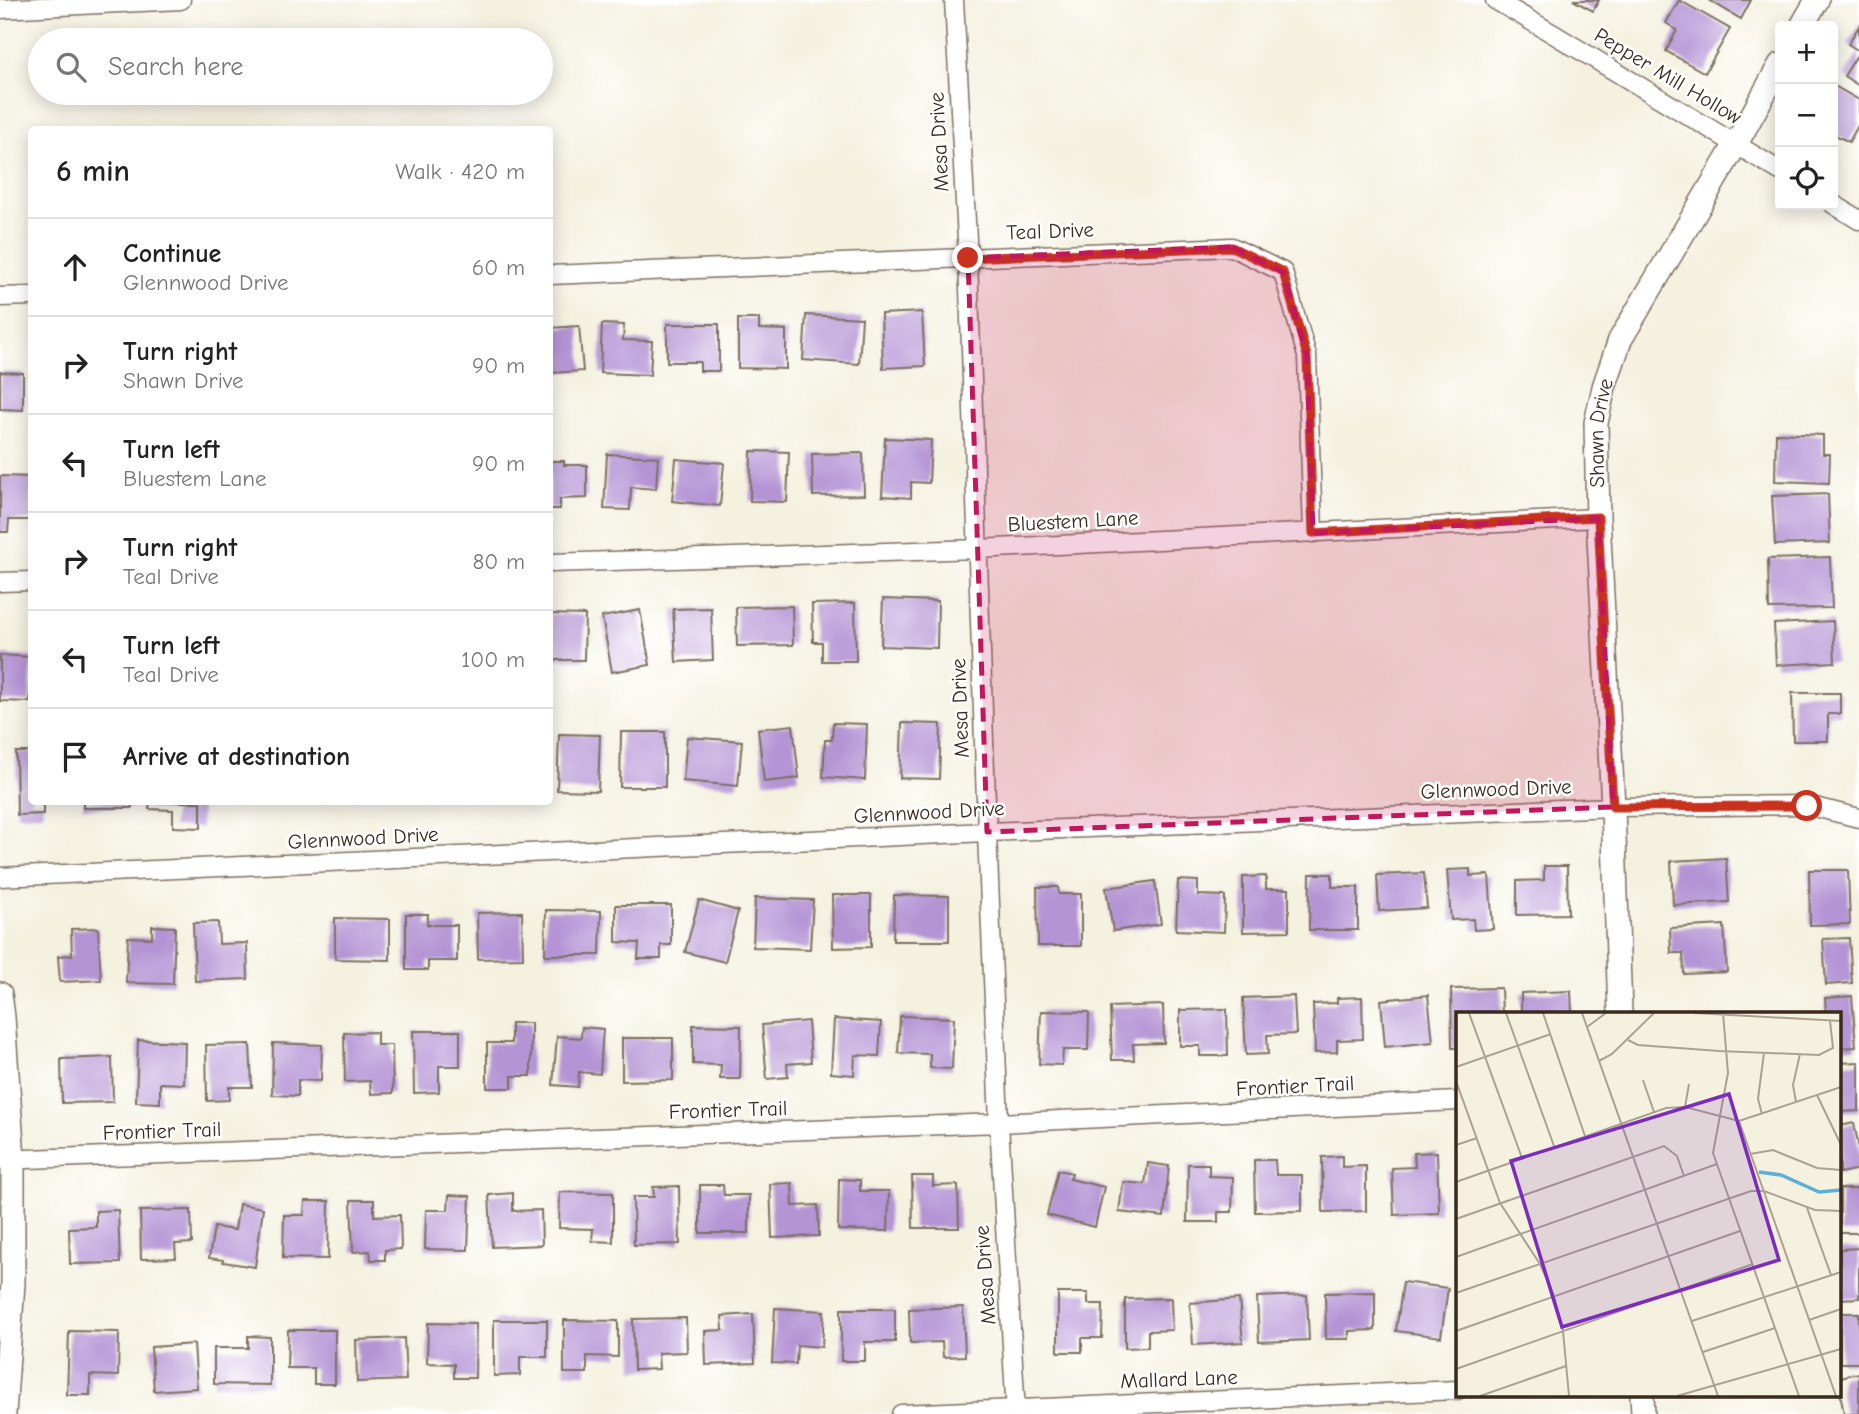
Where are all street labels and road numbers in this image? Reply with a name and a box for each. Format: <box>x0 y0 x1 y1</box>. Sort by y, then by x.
street label: Pepper Mill Hollow <box>1590 23 1746 130</box>
street label: Mesa Drive <box>924 92 954 192</box>
street label: Teal Drive <box>1006 217 1094 245</box>
street label: Shawn Drive <box>1584 375 1618 488</box>
street label: Bluestem Lane <box>1007 506 1139 536</box>
street label: Mesa Drive <box>946 658 974 758</box>
street label: Glennwood Drive <box>1420 774 1572 804</box>
street label: Glennwood Drive <box>853 796 1005 828</box>
street label: Glennwood Drive <box>287 822 439 854</box>
street label: Frontier Trail <box>1235 1071 1355 1101</box>
street label: Frontier Trail <box>668 1096 788 1124</box>
street label: Frontier Trail <box>102 1117 222 1145</box>
street label: Mesa Drive <box>970 1224 1000 1326</box>
street label: Mallard Lane <box>1120 1365 1238 1393</box>

